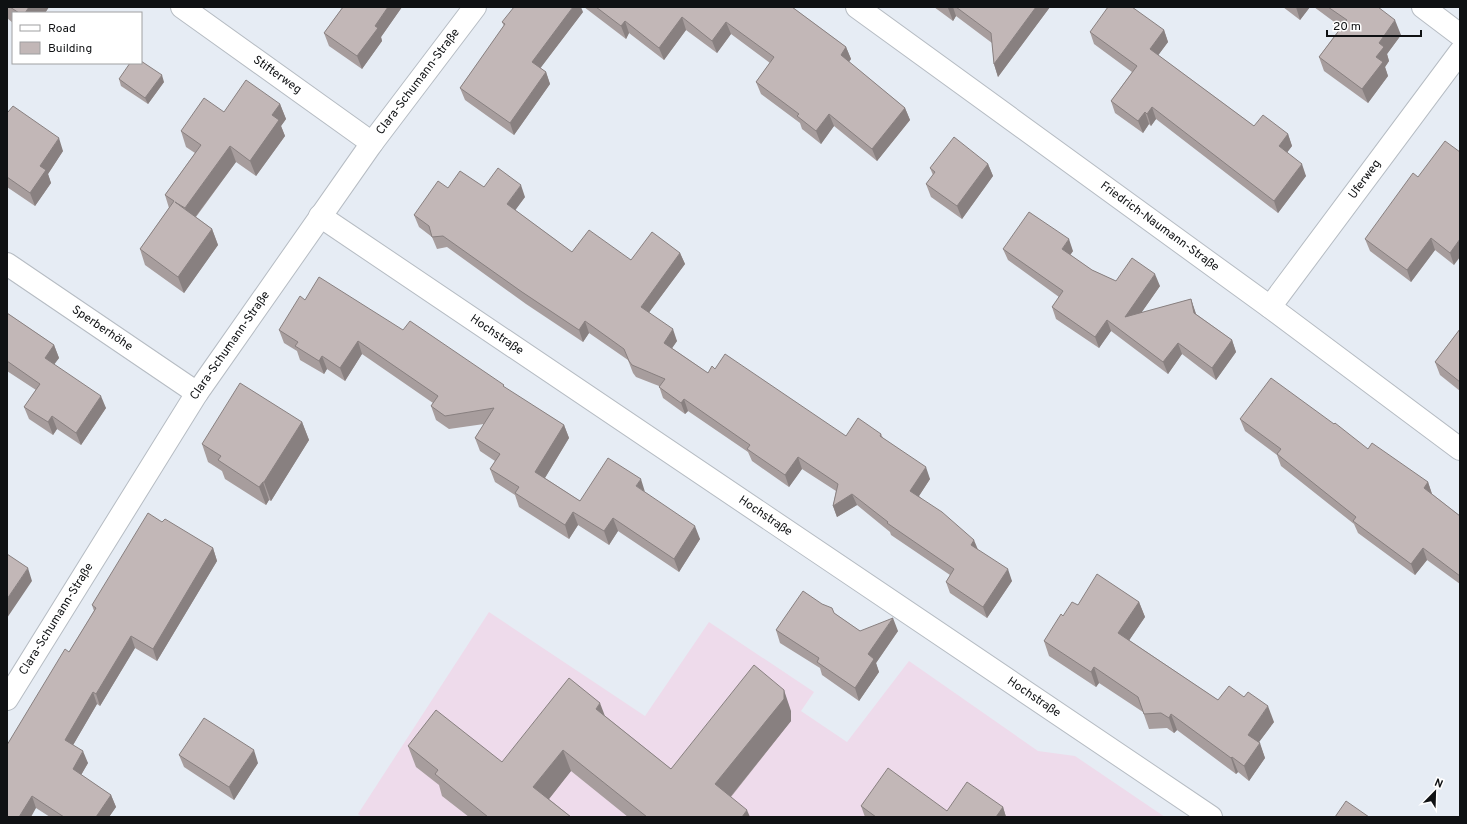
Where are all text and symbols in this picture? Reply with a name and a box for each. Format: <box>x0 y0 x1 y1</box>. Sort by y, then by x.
legend <box>12 12 142 64</box>
scale bar <box>1327 12 1421 38</box>
text: 20 m <box>1333 19 1361 35</box>
text: Road <box>48 21 76 37</box>
street label: Clara-Schumann-Straße <box>373 25 464 138</box>
text: Building <box>48 41 92 57</box>
street label: Stifterweg <box>250 52 305 98</box>
street label: Uferweg <box>1345 157 1385 202</box>
street label: Friedrich-Naumann-Straße <box>1097 178 1222 275</box>
street label: Clara-Schumann-Straße <box>187 288 274 403</box>
street label: Sperberhöhe <box>68 302 136 355</box>
street label: Hochstraße <box>467 311 527 359</box>
street label: Hochstraße <box>735 492 795 540</box>
street label: Clara-Schumann-Straße <box>16 560 98 678</box>
street label: Hochstraße <box>1004 674 1064 721</box>
north arrow <box>1415 772 1455 812</box>
text: N <box>1432 776 1445 792</box>

